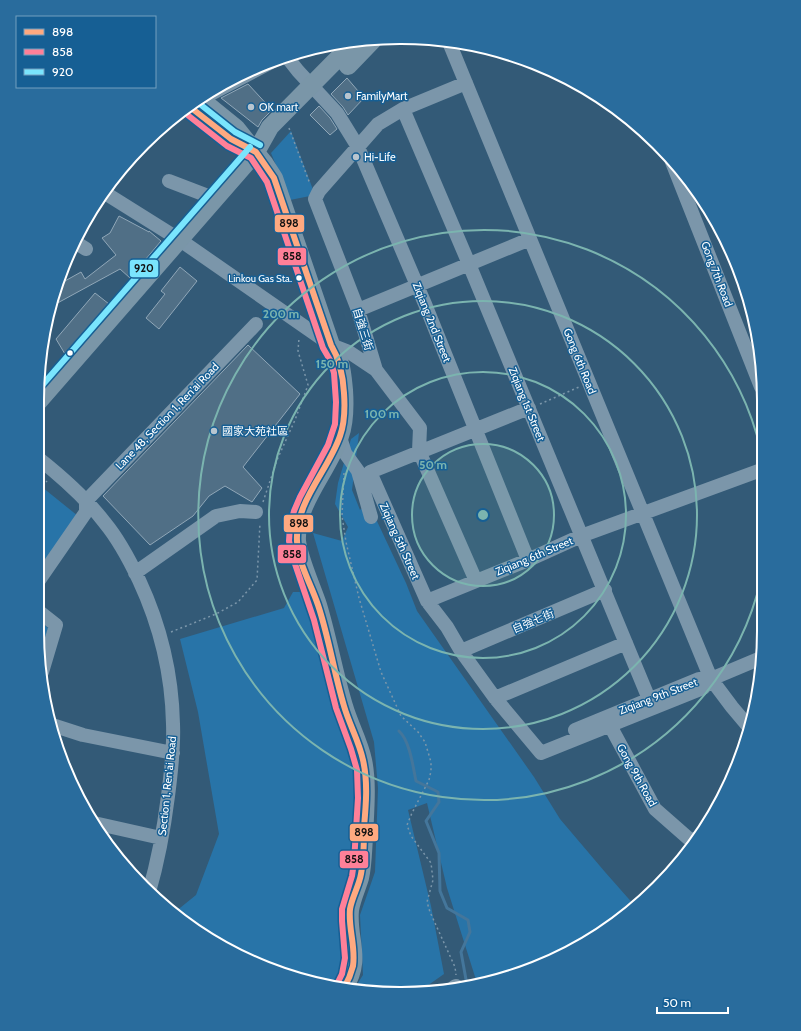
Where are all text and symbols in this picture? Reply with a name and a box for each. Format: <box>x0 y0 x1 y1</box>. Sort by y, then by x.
legend <box>16 16 156 88</box>
text: 898 <box>52 24 73 39</box>
text: 858 <box>52 44 73 59</box>
text: 920 <box>52 64 73 79</box>
place label: FamilyMart <box>356 89 408 103</box>
marker: FamilyMart <box>343 91 353 101</box>
place label: OK mart <box>259 100 299 114</box>
marker: OK mart <box>246 102 256 112</box>
place label: Hi-Life <box>364 150 396 164</box>
marker: Hi-Life <box>351 152 361 162</box>
line badge: 898 <box>274 214 305 233</box>
text: 898 <box>279 216 299 230</box>
street label: Gong 7th Road <box>698 239 736 309</box>
line badge: 858 <box>277 247 307 266</box>
text: 858 <box>282 249 302 263</box>
line badge: 920 <box>129 259 159 278</box>
text: 920 <box>134 261 154 275</box>
place label: Linkou Gas Sta. <box>228 272 292 285</box>
marker: Linkou Gas Sta. <box>294 273 304 283</box>
street label: Ziqiang 2nd Street <box>410 280 455 364</box>
text: 200 m <box>263 306 299 321</box>
street label: 自強三街 <box>350 306 376 352</box>
street label: Gong 6th Road <box>560 326 600 396</box>
unlabelled marker <box>65 348 75 358</box>
text: 150 m <box>316 356 348 371</box>
street label: Lane 48, Section 1, Ren'ai Road <box>112 360 222 472</box>
street label: Ziqiang 1st Street <box>506 365 548 443</box>
text: 100 m <box>365 406 399 421</box>
place label: 國家大苑社區 <box>222 424 288 438</box>
marker: 國家大苑社區 <box>209 426 219 436</box>
text: 50 m <box>419 457 447 472</box>
street label: Ziqiang 5th Street <box>377 500 423 582</box>
centre of rings <box>476 508 490 522</box>
line badge: 898 <box>283 514 314 533</box>
text: 898 <box>289 516 309 530</box>
street label: Ziqiang 6th Street <box>493 533 575 579</box>
line badge: 858 <box>277 544 307 564</box>
text: 858 <box>282 547 302 561</box>
street label: 自強七街 <box>510 606 556 636</box>
street label: Ziqiang 9th Street <box>617 675 699 717</box>
street label: Section 1, Ren'ai Road <box>155 736 179 836</box>
street label: Gong 9th Road <box>614 741 660 809</box>
line badge: 898 <box>349 823 379 842</box>
text: 898 <box>354 825 374 839</box>
line badge: 858 <box>339 850 369 869</box>
text: 858 <box>344 852 364 866</box>
scale bar <box>657 989 728 1015</box>
text: 50 m <box>663 995 691 1010</box>

